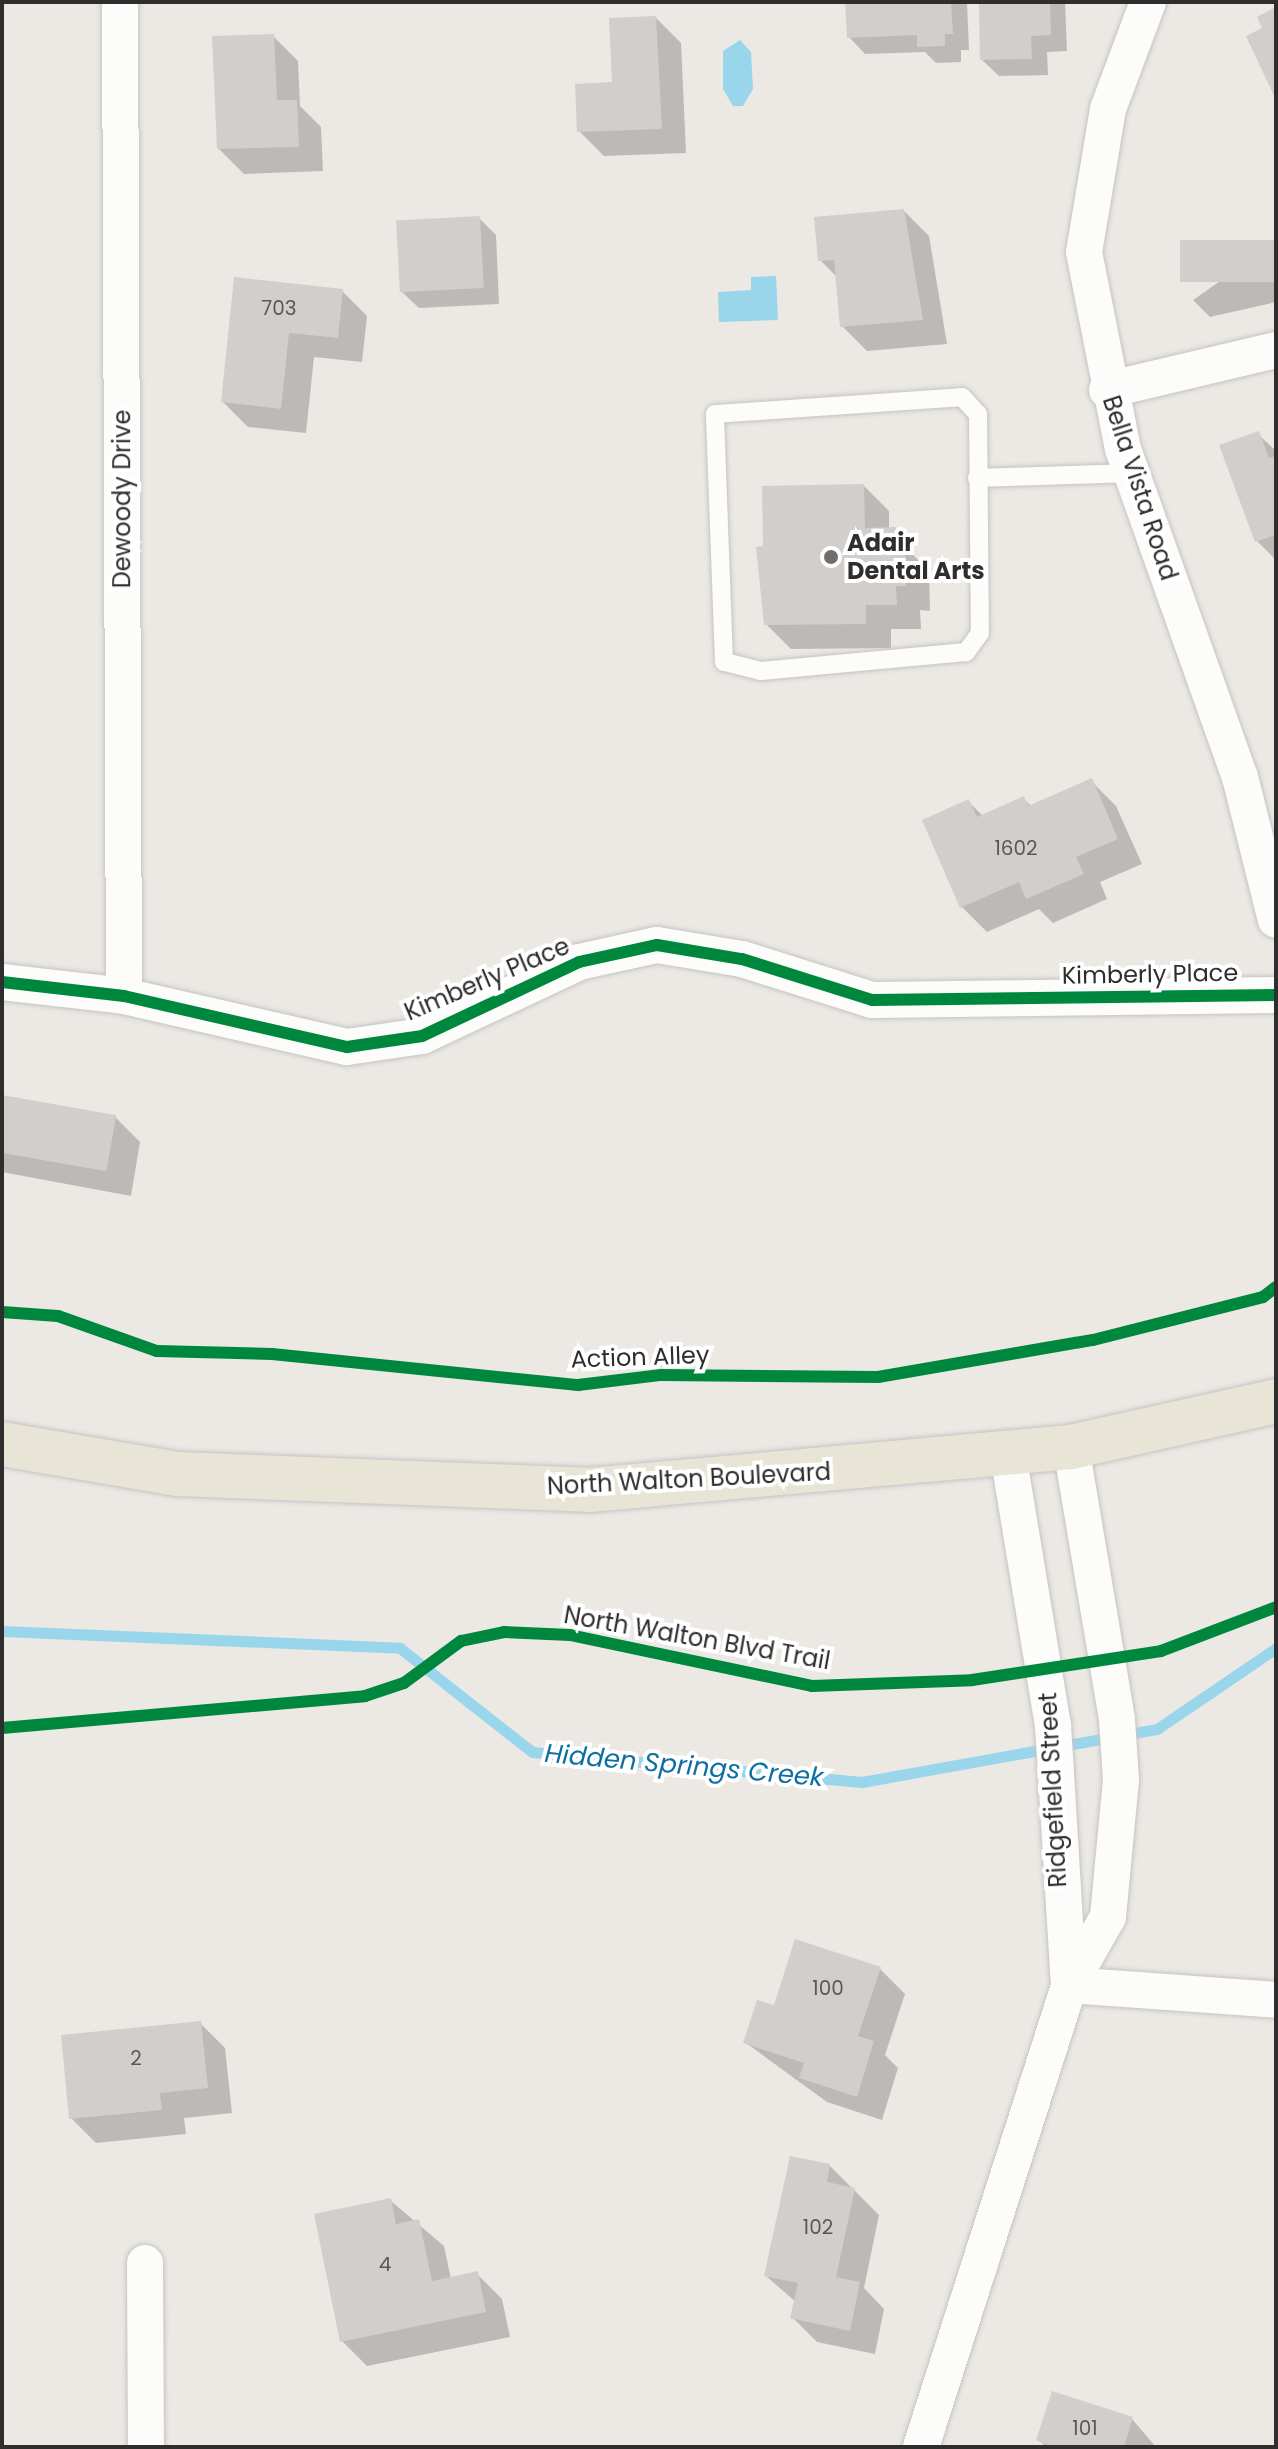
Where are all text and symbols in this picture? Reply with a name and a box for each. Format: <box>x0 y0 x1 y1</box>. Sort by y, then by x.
house number: 703 <box>261 296 297 320</box>
street label: Bella Vista Road <box>1097 392 1183 584</box>
street label: Dewoody Drive <box>108 410 136 588</box>
place label: Adair Dental Arts <box>847 529 985 585</box>
marker: Adair Dental Arts <box>822 548 840 566</box>
house number: 1602 <box>994 836 1038 860</box>
street label: Kimberly Place <box>400 931 574 1027</box>
street label: Kimberly Place <box>1062 958 1238 990</box>
street label: Action Alley <box>570 1340 710 1374</box>
street label: North Walton Boulevard <box>546 1457 832 1501</box>
street label: North Walton Blvd Trail <box>562 1600 832 1676</box>
street label: Ridgefield Street <box>1034 1692 1072 1888</box>
water label: Hidden Springs Creek <box>543 1738 825 1794</box>
house number: 100 <box>812 1976 844 2000</box>
house number: 2 <box>130 2046 142 2070</box>
house number: 102 <box>803 2215 833 2239</box>
house number: 4 <box>379 2252 391 2276</box>
house number: 101 <box>1072 2416 1098 2440</box>

